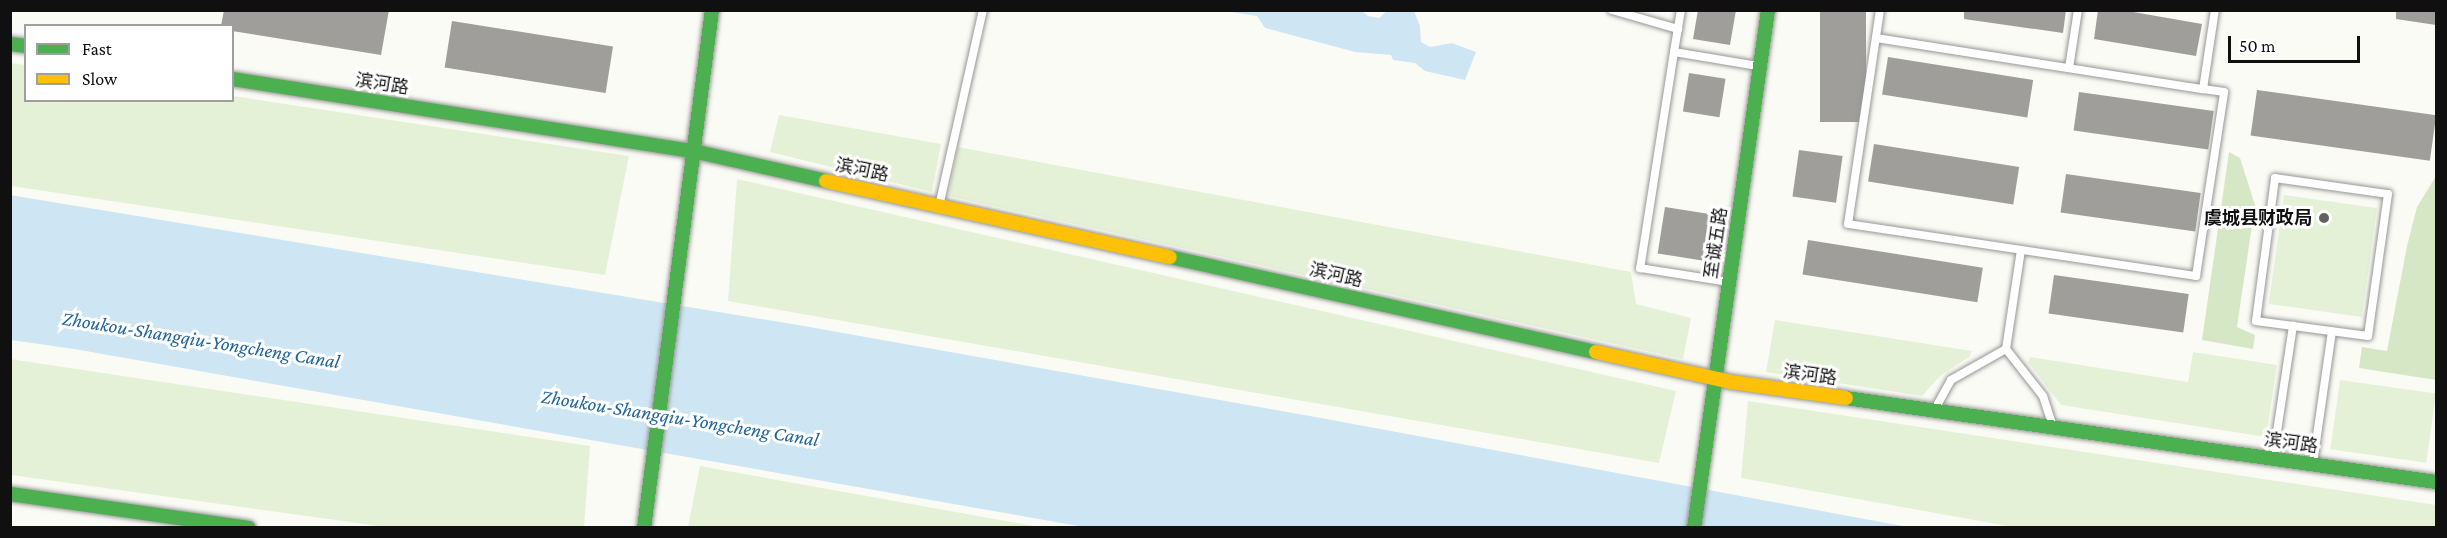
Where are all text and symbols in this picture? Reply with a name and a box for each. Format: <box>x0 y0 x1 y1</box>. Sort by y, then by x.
legend <box>24 24 234 102</box>
scale bar <box>2231 24 2363 62</box>
text: 50 m <box>2239 36 2276 56</box>
text: Fast <box>82 39 112 59</box>
text: Slow <box>82 69 117 89</box>
street label: 滨河路 <box>354 69 410 99</box>
street label: 滨河路 <box>833 154 891 186</box>
street label: 至诚五路 <box>1700 206 1732 280</box>
place label: 虞城县财政局 <box>2204 207 2312 229</box>
marker: 虞城县财政局 <box>2317 211 2331 225</box>
street label: 滨河路 <box>1307 258 1365 292</box>
water label: Zhoukou-Shangqiu-Yongcheng Canal <box>60 306 342 374</box>
street label: 滨河路 <box>1782 361 1838 389</box>
water label: Zhoukou-Shangqiu-Yongcheng Canal <box>539 384 821 452</box>
street label: 滨河路 <box>2263 429 2319 457</box>

